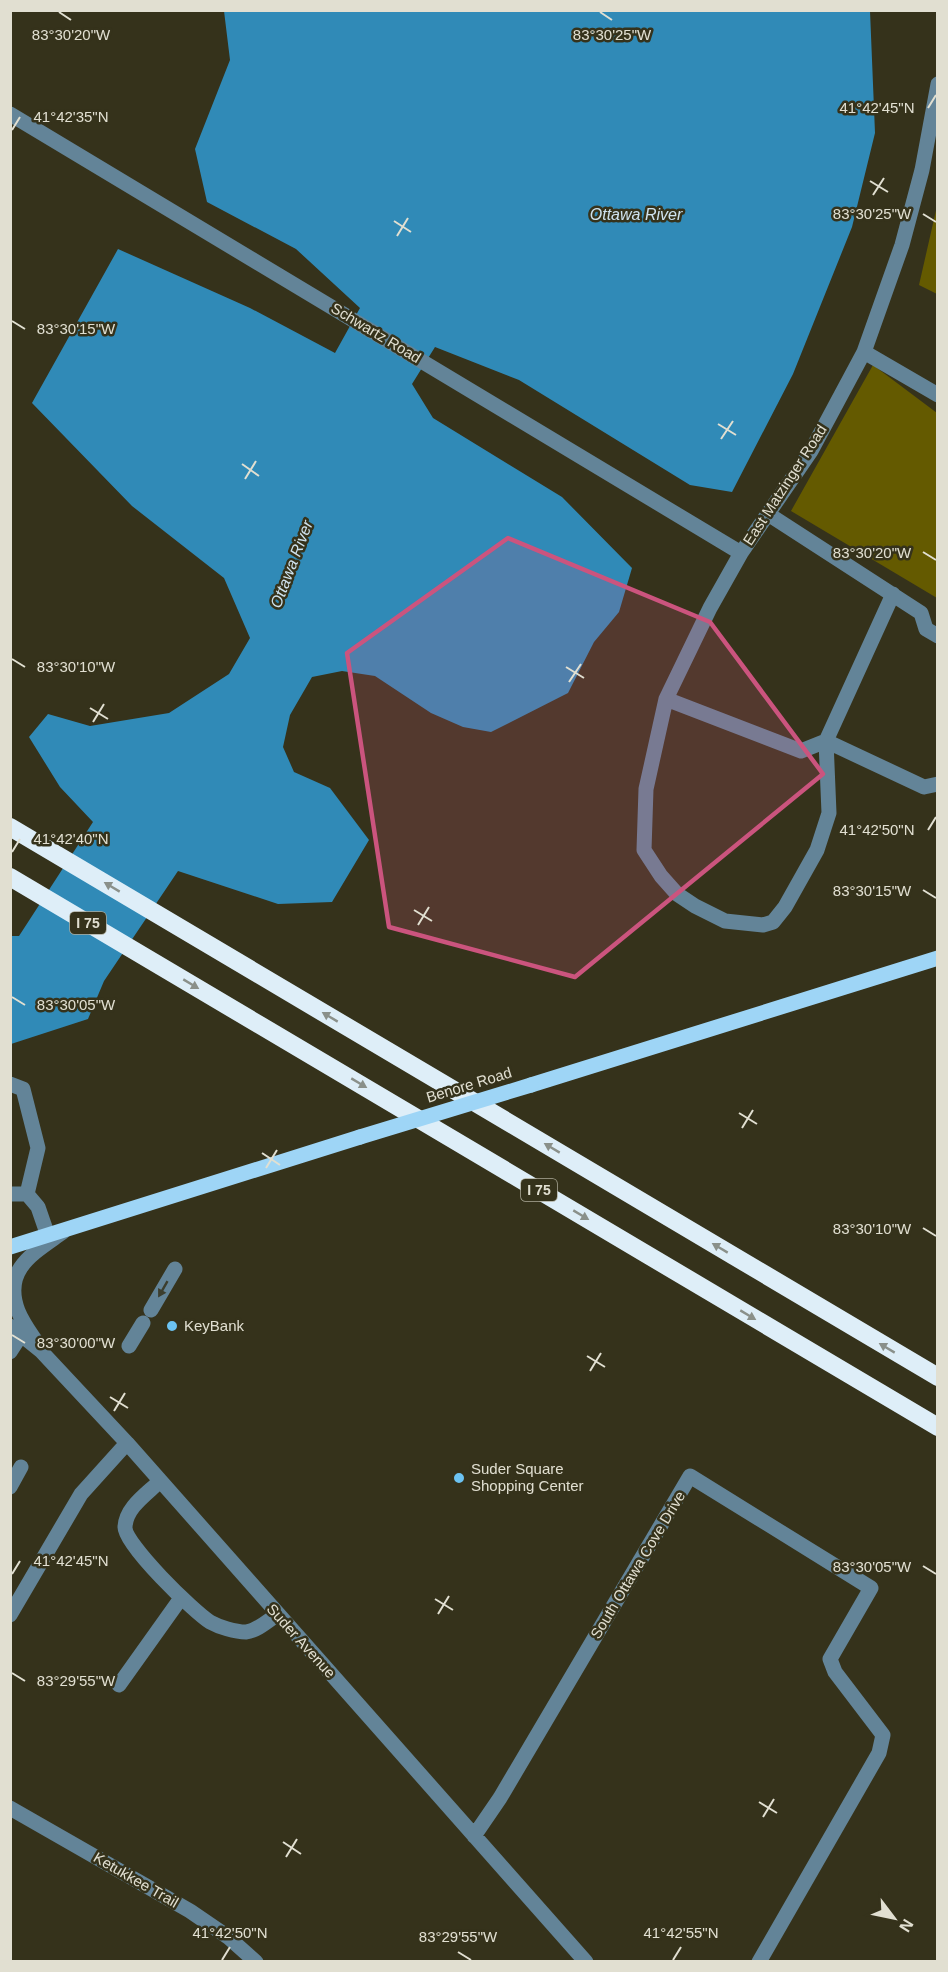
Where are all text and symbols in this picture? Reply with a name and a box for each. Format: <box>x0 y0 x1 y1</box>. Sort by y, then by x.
text: 83°30'20"W <box>32 26 111 43</box>
text: 83°30'25"W <box>573 26 652 43</box>
text: 41°42'45"N <box>839 99 915 116</box>
text: 41°42'35"N <box>33 108 109 125</box>
text: 83°30'25"W <box>833 205 912 222</box>
water label: Ottawa River <box>590 206 683 223</box>
street label: Schwartz Road <box>328 299 424 366</box>
text: 83°30'15"W <box>37 320 116 337</box>
street label: East Matzinger Road <box>739 421 830 548</box>
water label: Ottawa River <box>267 517 316 610</box>
text: 83°30'20"W <box>833 544 912 561</box>
text: 83°30'10"W <box>37 658 116 675</box>
text: 41°42'50"N <box>839 821 915 838</box>
text: 41°42'40"N <box>33 830 109 847</box>
one-way arrow <box>104 882 120 893</box>
text: 83°30'15"W <box>833 882 912 899</box>
road number: I 75 <box>70 912 106 934</box>
one-way arrow <box>183 979 200 989</box>
text: 83°30'05"W <box>37 996 116 1013</box>
one-way arrow <box>322 1011 338 1022</box>
street label: Benore Road <box>424 1063 514 1106</box>
one-way arrow <box>351 1078 367 1089</box>
one-way arrow <box>544 1143 560 1154</box>
road number: I 75 <box>521 1179 557 1201</box>
one-way arrow <box>573 1210 590 1220</box>
text: 83°30'10"W <box>833 1220 912 1237</box>
one-way arrow <box>711 1243 728 1253</box>
one-way arrow <box>157 1281 168 1297</box>
one-way arrow <box>740 1309 756 1320</box>
place label: KeyBank <box>184 1317 245 1334</box>
marker: KeyBank <box>165 1319 179 1333</box>
text: 83°30'00"W <box>37 1334 116 1351</box>
one-way arrow <box>879 1342 895 1353</box>
place label: Suder Square Shopping Center <box>471 1460 584 1494</box>
marker: Suder Square Shopping Center <box>452 1471 466 1485</box>
street label: South Ottawa Cove Drive <box>587 1488 688 1642</box>
text: 41°42'45"N <box>33 1552 109 1569</box>
text: 83°30'05"W <box>833 1558 912 1575</box>
street label: Suder Avenue <box>264 1600 339 1681</box>
text: 83°29'55"W <box>37 1672 116 1689</box>
street label: Ketukkee Trail <box>91 1848 182 1911</box>
north arrow <box>864 1888 924 1948</box>
text: N <box>896 1916 917 1935</box>
text: 41°42'50"N <box>192 1924 268 1941</box>
text: 41°42'55"N <box>643 1924 719 1941</box>
text: 83°29'55"W <box>419 1928 498 1945</box>

